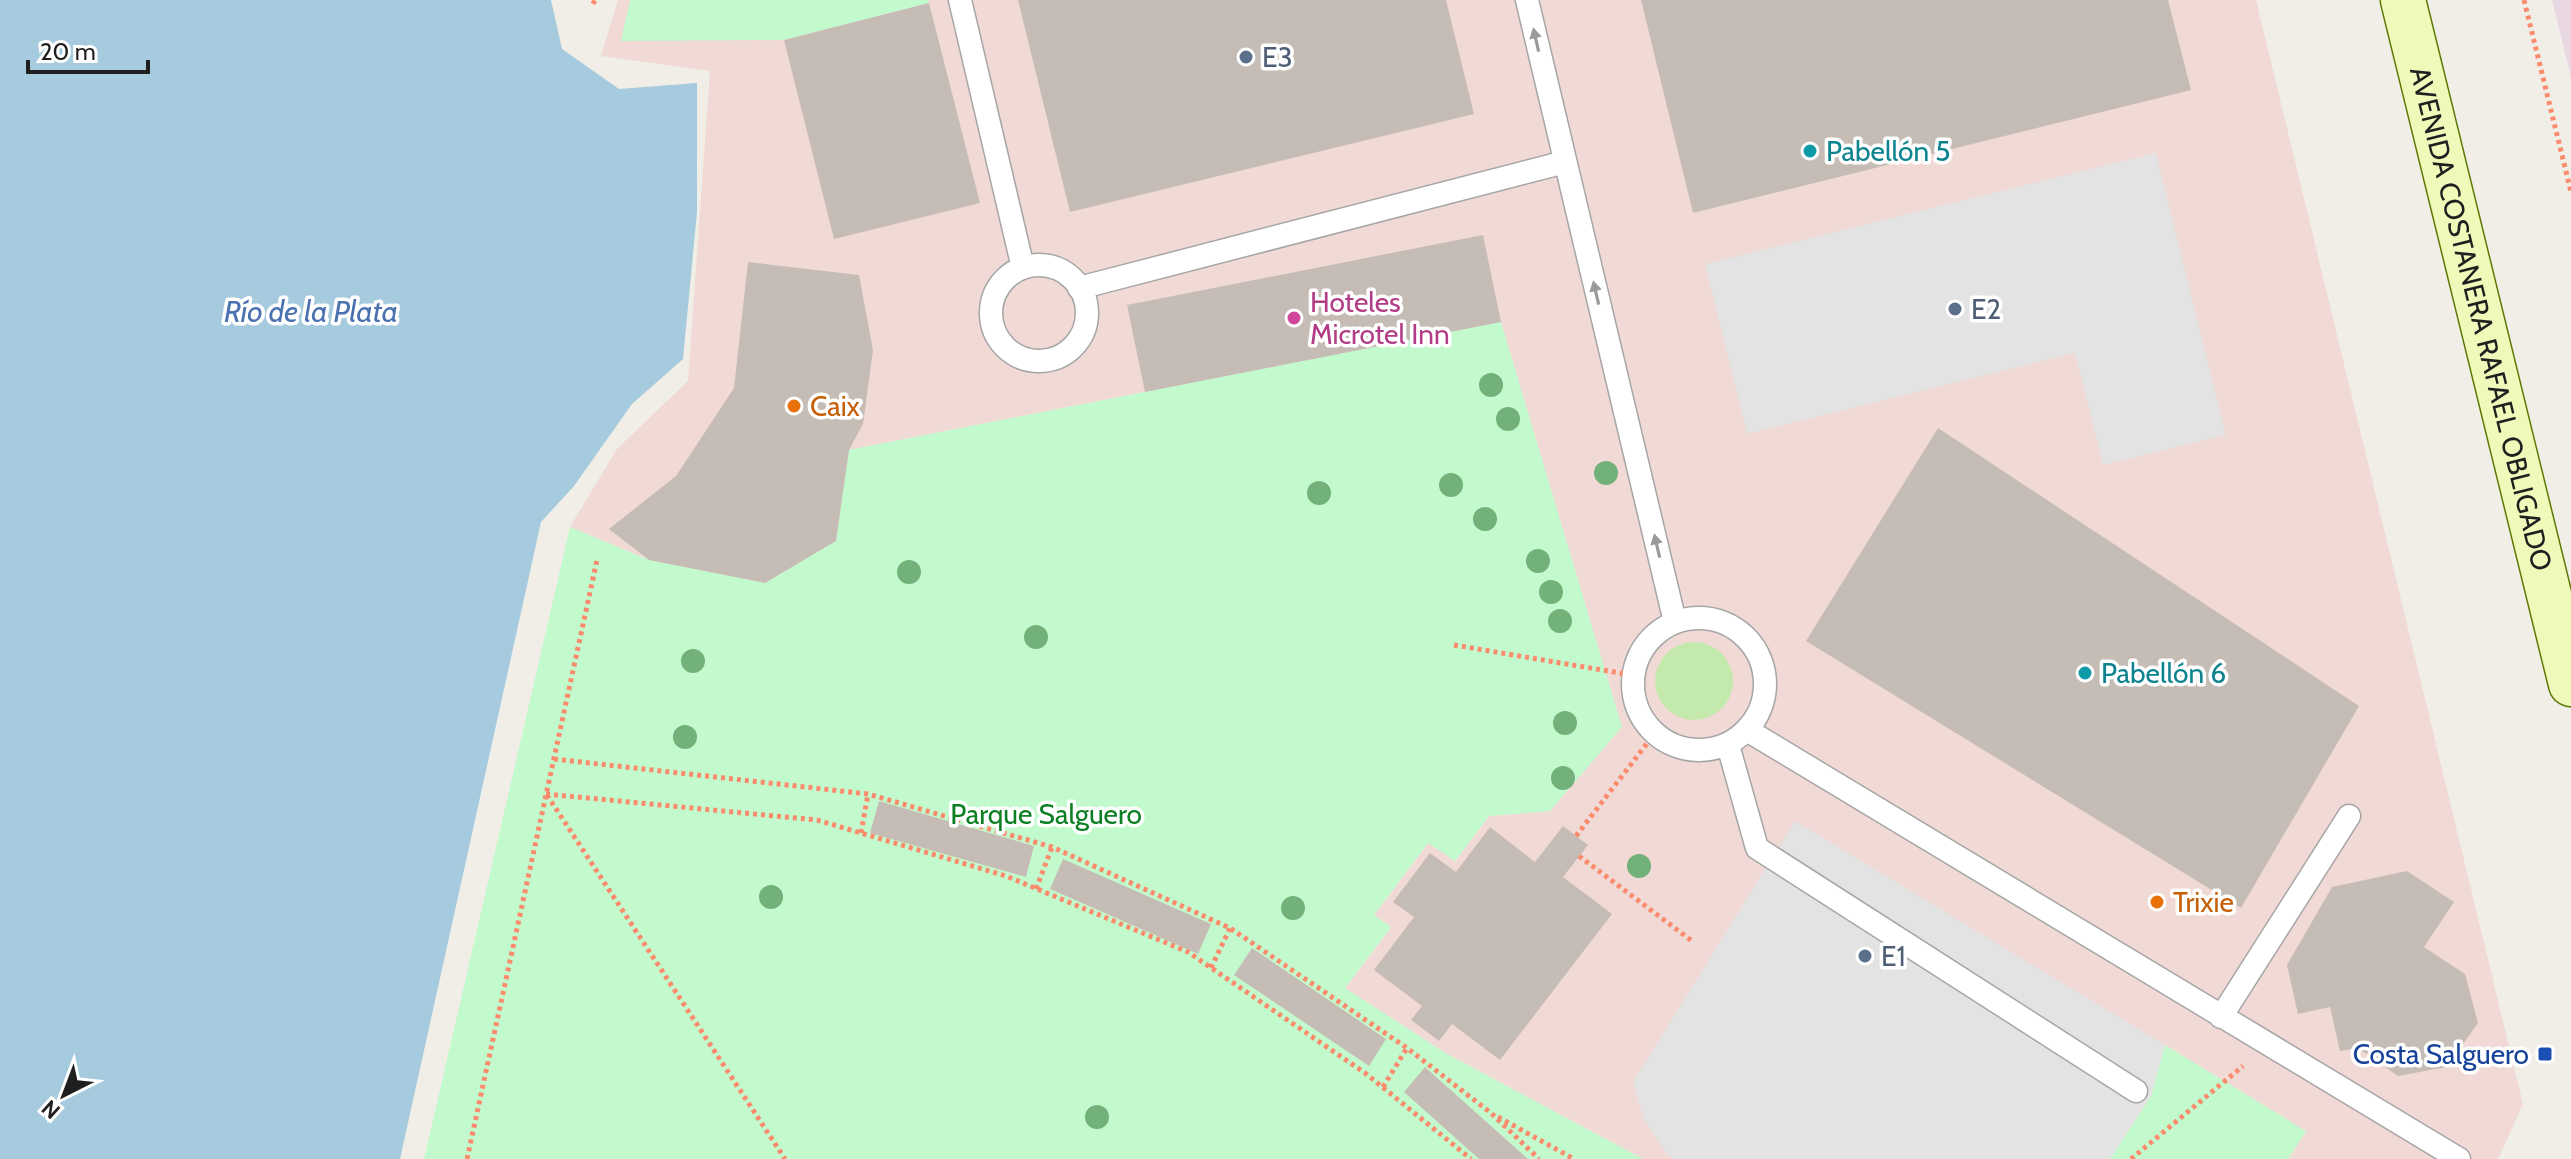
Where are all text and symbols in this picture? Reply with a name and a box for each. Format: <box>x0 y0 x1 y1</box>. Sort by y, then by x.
scale bar <box>28 24 148 74</box>
one-way arrow <box>1530 27 1542 52</box>
text: 20 m <box>40 37 96 66</box>
place label: E3 <box>1262 40 1293 74</box>
marker: E3 <box>1237 48 1255 66</box>
street label: AVENIDA COSTANERA RAFAEL OBLIGADO <box>2403 63 2560 574</box>
place label: Pabellón 5 <box>1826 134 1951 168</box>
marker: Pabellón 5 <box>1801 142 1819 160</box>
one-way arrow <box>1589 280 1602 305</box>
place label: Hoteles Microtel Inn <box>1310 285 1450 351</box>
place label: E2 <box>1971 292 2001 326</box>
water label: Río de la Plata <box>224 293 398 330</box>
marker: E2 <box>1946 300 1964 318</box>
marker: Hoteles Microtel Inn <box>1285 309 1303 327</box>
place label: Caix <box>810 389 860 423</box>
marker: Caix <box>785 397 803 415</box>
one-way arrow <box>1650 533 1663 558</box>
place label: Pabellón 6 <box>2101 656 2226 690</box>
marker: Pabellón 6 <box>2076 664 2094 682</box>
park label: Parque Salguero <box>950 797 1142 831</box>
place label: Trixie <box>2173 885 2234 919</box>
marker: Trixie <box>2148 893 2166 911</box>
place label: E1 <box>1881 939 1906 973</box>
marker: E1 <box>1856 947 1874 965</box>
place label: Costa Salguero <box>2353 1037 2529 1071</box>
marker: Costa Salguero <box>2536 1045 2554 1063</box>
north arrow <box>24 1055 104 1135</box>
text: N <box>36 1094 66 1125</box>

